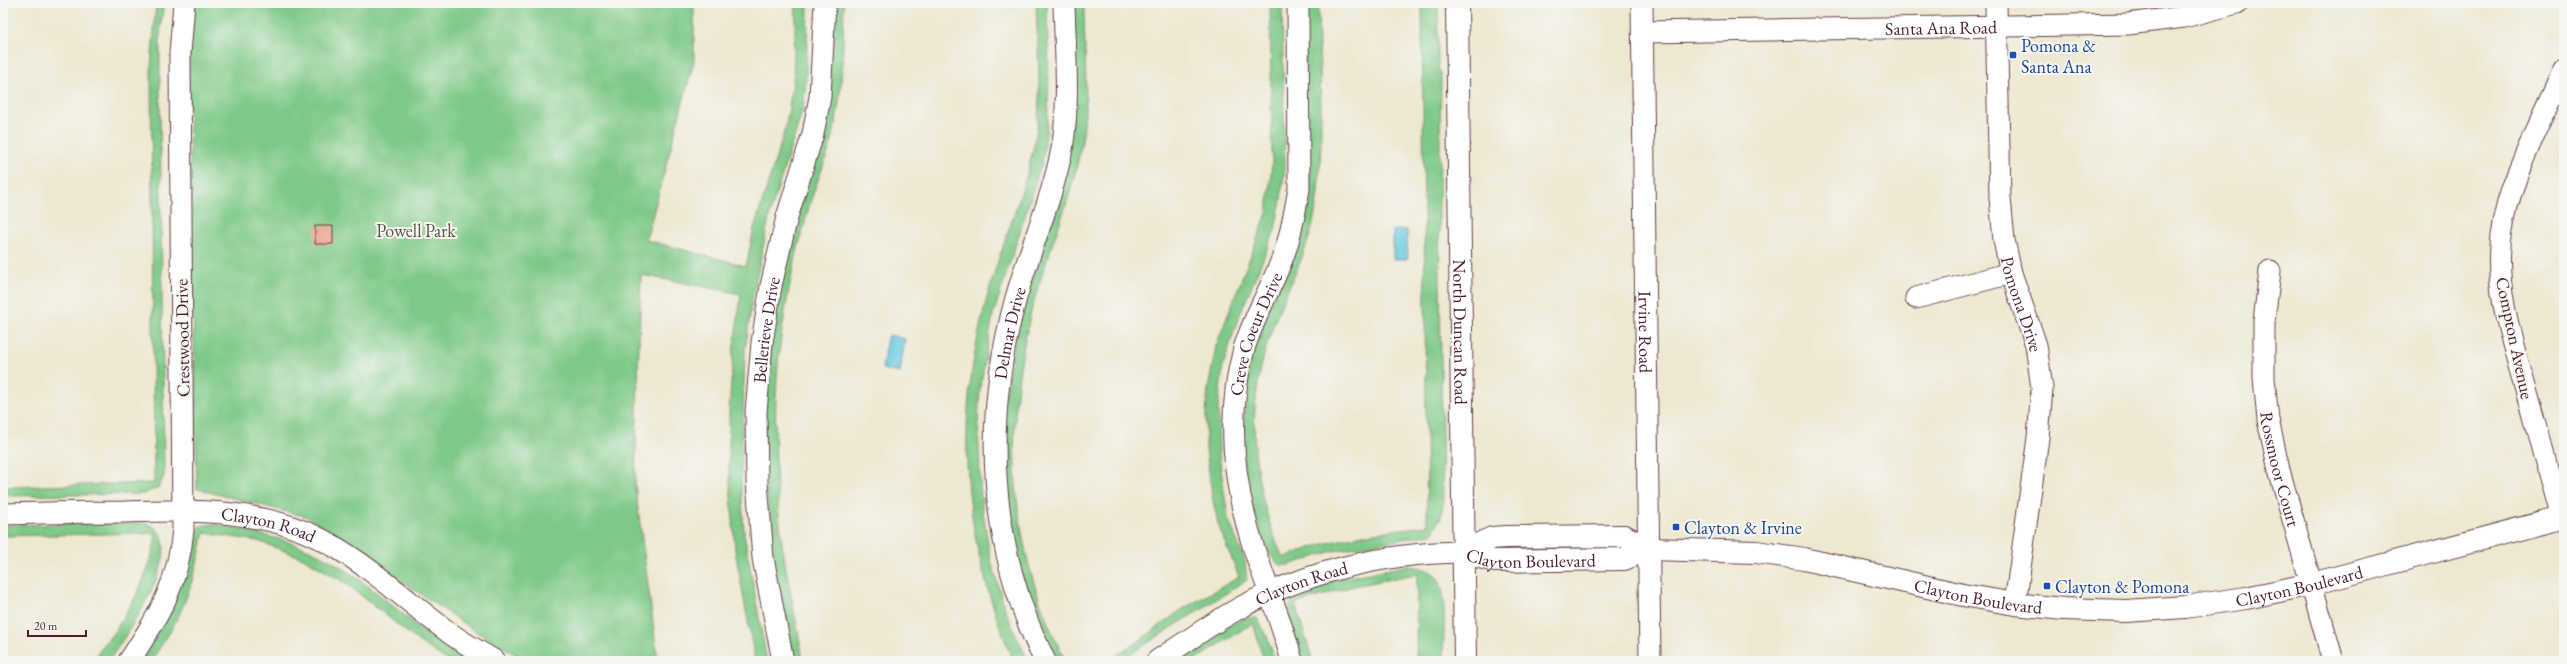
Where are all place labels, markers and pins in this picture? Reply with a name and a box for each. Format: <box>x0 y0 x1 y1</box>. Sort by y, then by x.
place label: Pomona & Santa Ana <box>2021 34 2096 78</box>
marker: Pomona & Santa Ana <box>2008 50 2018 60</box>
place label: Clayton & Irvine <box>1684 516 1802 539</box>
marker: Clayton & Irvine <box>1671 522 1681 532</box>
place label: Clayton & Pomona <box>2055 575 2190 598</box>
marker: Clayton & Pomona <box>2042 581 2052 591</box>

